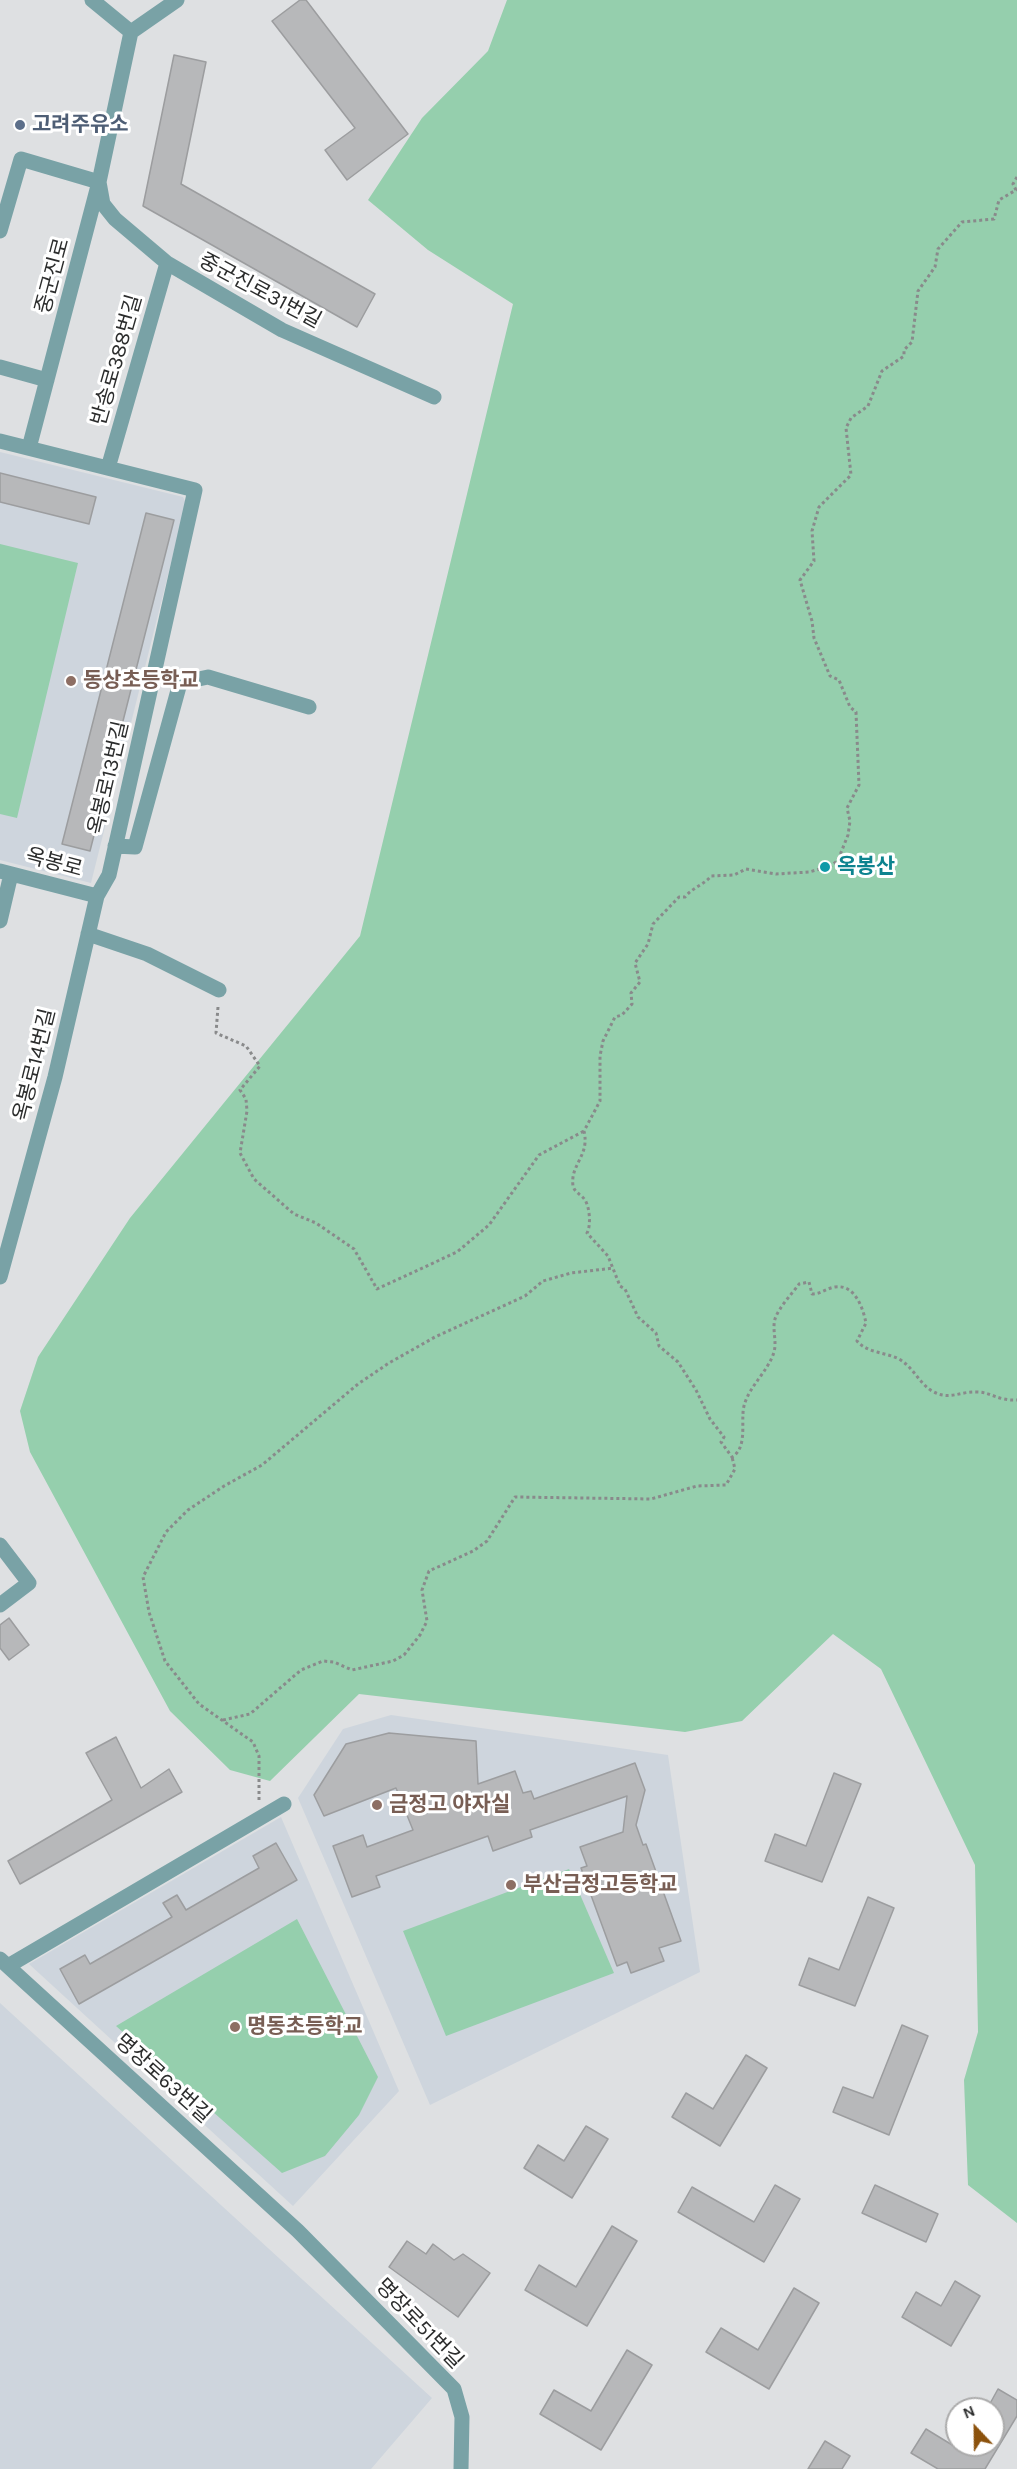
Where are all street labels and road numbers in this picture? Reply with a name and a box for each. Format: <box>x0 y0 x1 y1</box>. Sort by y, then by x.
street label: 중군진로 <box>31 235 75 317</box>
street label: 중군진로31번길 <box>194 248 326 334</box>
street label: 반송로388번길 <box>86 292 148 428</box>
street label: 옥봉로13번길 <box>84 719 134 837</box>
street label: 옥봉로 <box>23 843 85 883</box>
street label: 옥봉로14번길 <box>9 1006 61 1124</box>
street label: 명장로63번길 <box>110 2029 216 2129</box>
street label: 명장로51번길 <box>370 2274 468 2374</box>

